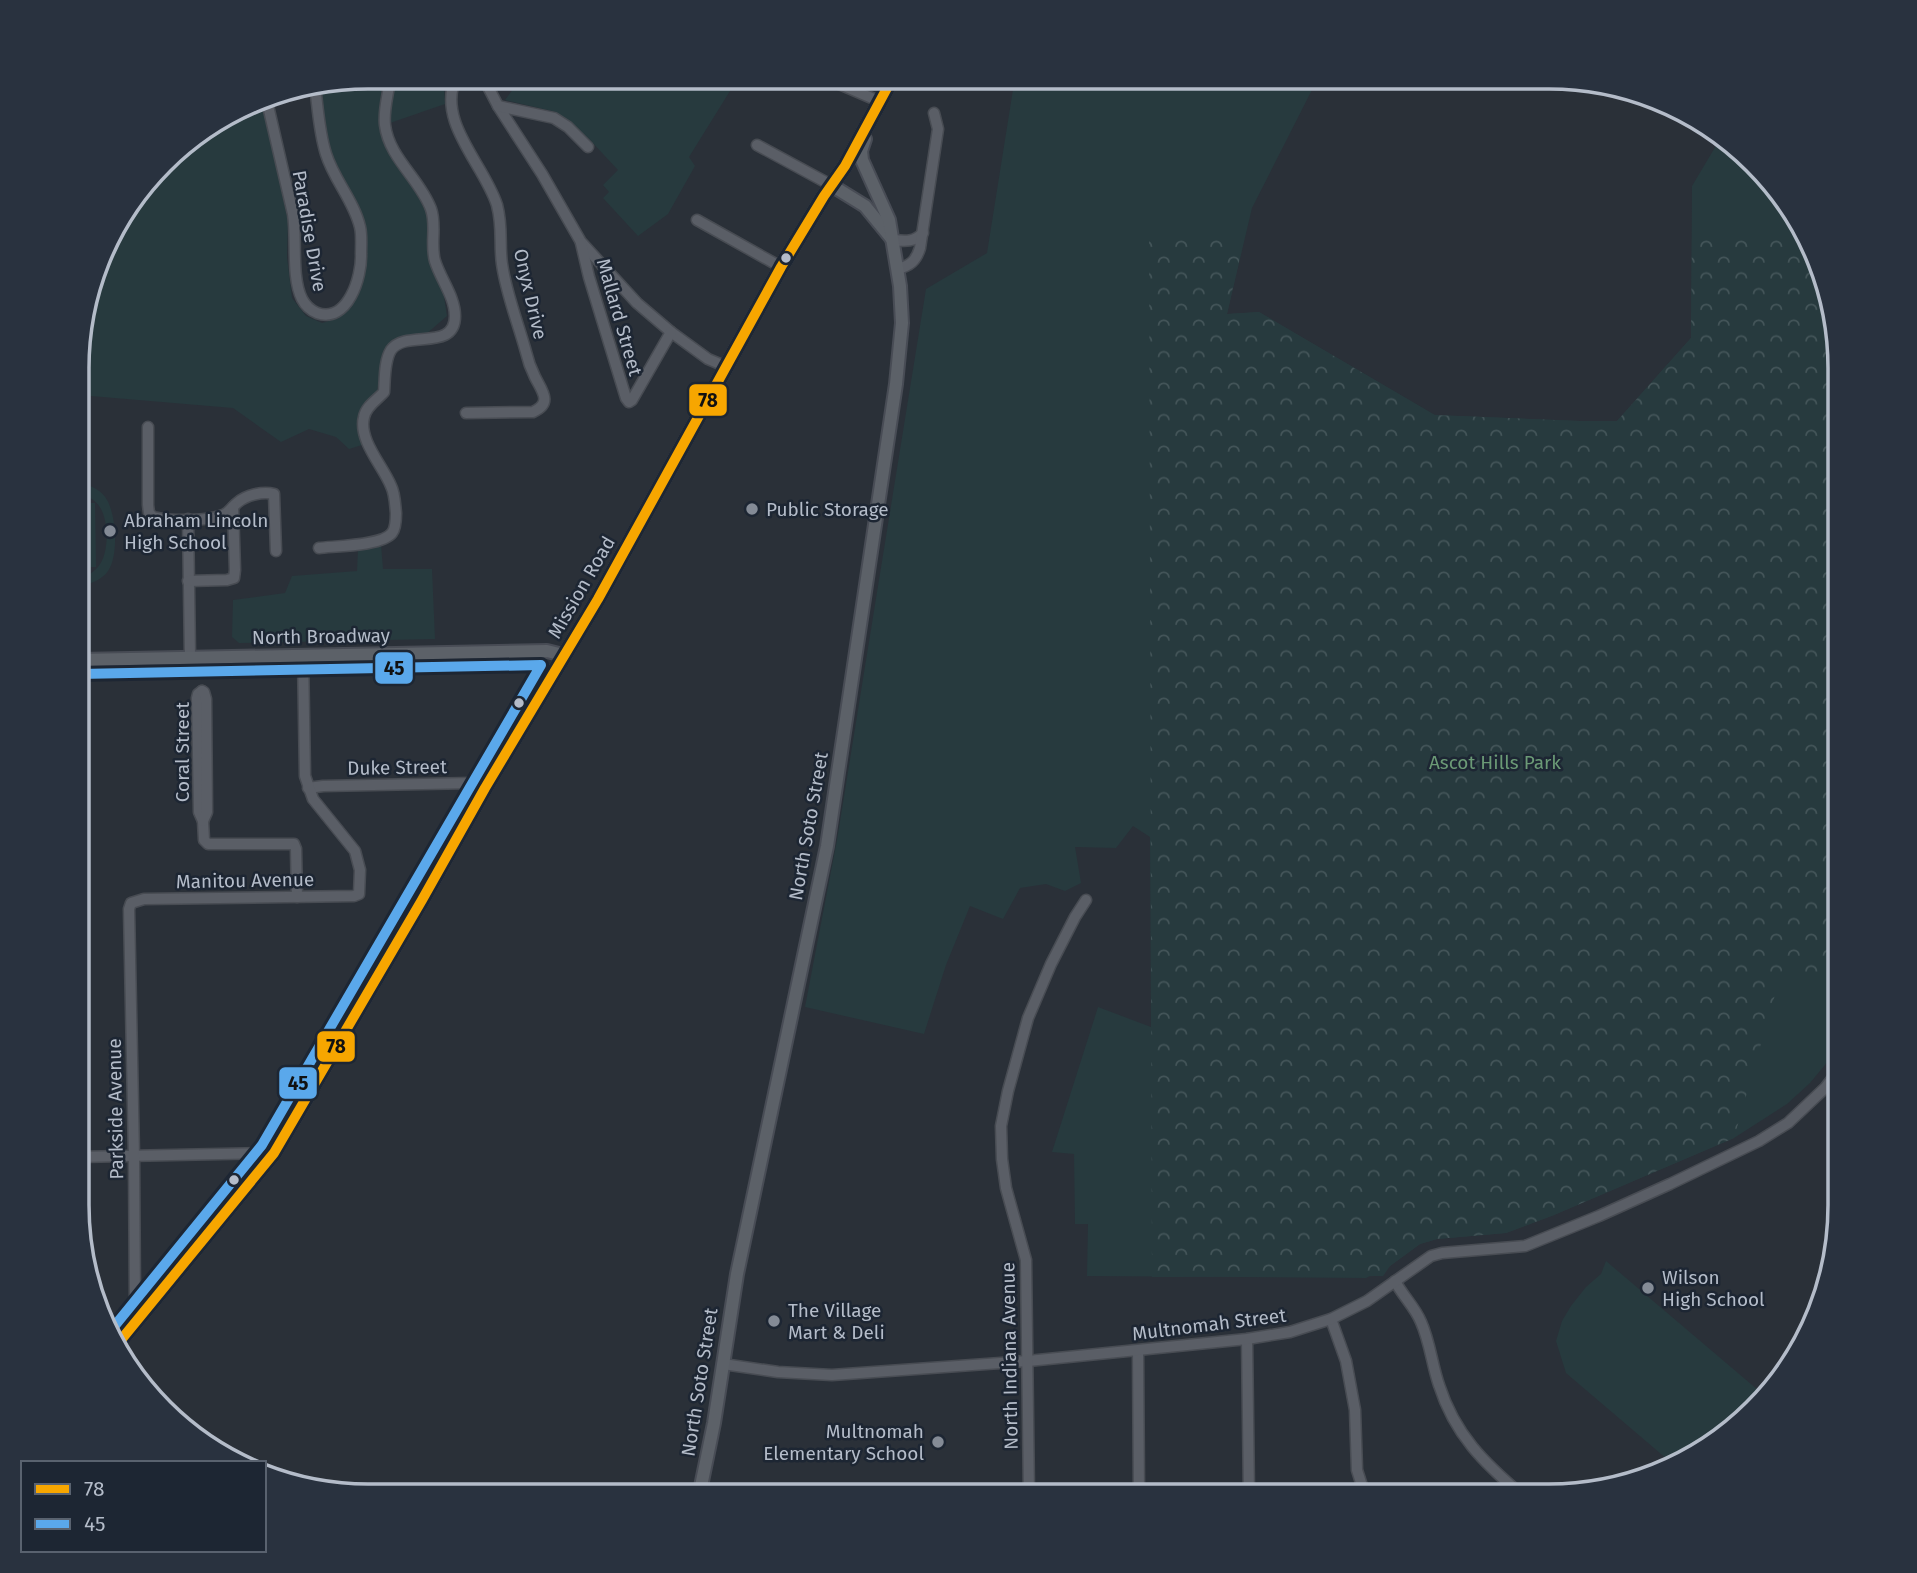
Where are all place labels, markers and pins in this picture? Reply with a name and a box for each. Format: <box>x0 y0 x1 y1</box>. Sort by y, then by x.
unlabelled marker <box>779 251 793 265</box>
place label: Public Storage <box>766 498 889 521</box>
marker: Public Storage <box>744 501 760 517</box>
place label: Abraham Lincoln High School <box>124 509 268 554</box>
marker: Abraham Lincoln High School <box>102 523 118 539</box>
unlabelled marker <box>512 696 526 710</box>
unlabelled marker <box>227 1173 241 1187</box>
place label: Wilson High School <box>1662 1266 1765 1311</box>
marker: Wilson High School <box>1640 1280 1656 1296</box>
place label: The Village Mart & Deli <box>788 1299 885 1344</box>
marker: The Village Mart & Deli <box>766 1313 782 1329</box>
place label: Multnomah Elementary School <box>763 1420 924 1465</box>
marker: Multnomah Elementary School <box>930 1434 946 1450</box>

